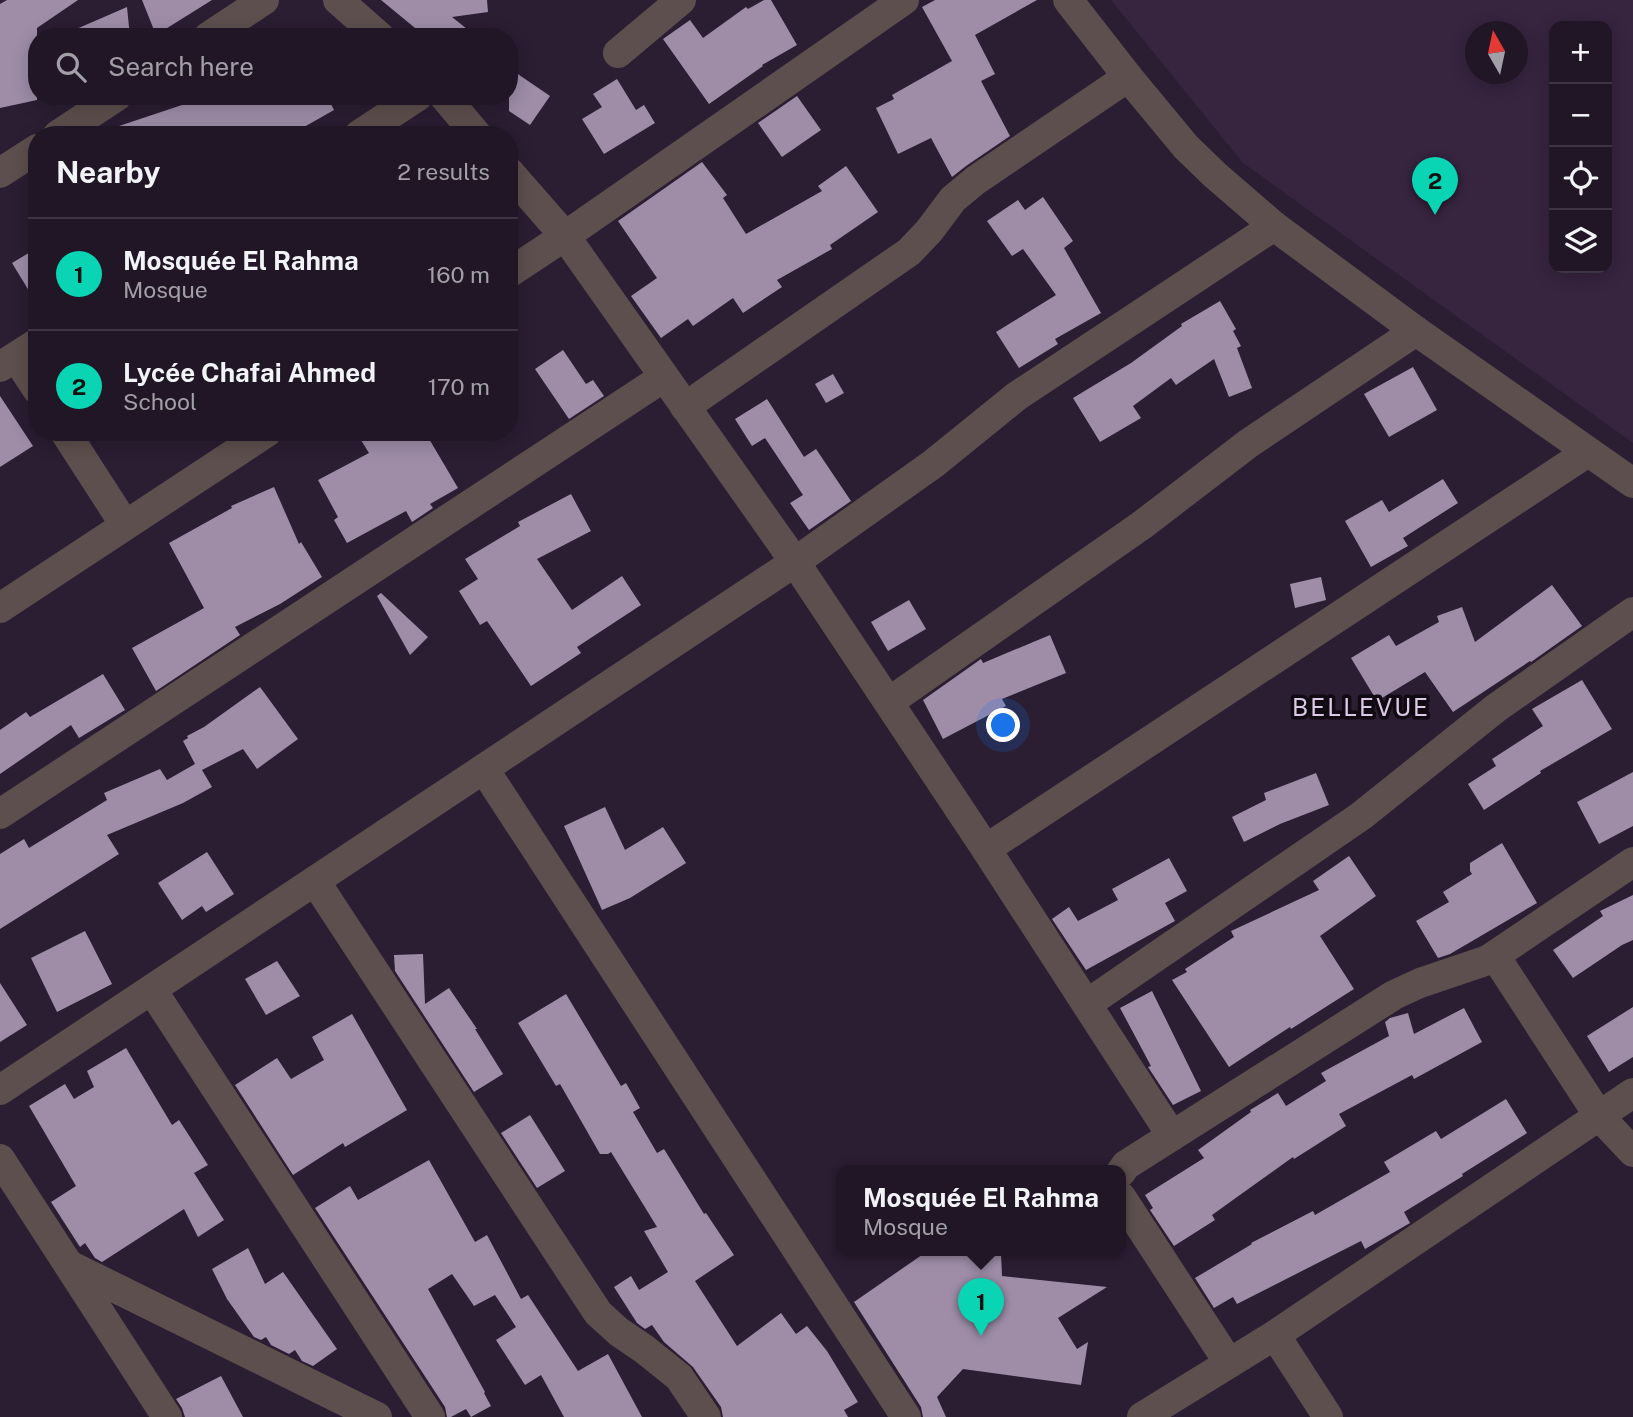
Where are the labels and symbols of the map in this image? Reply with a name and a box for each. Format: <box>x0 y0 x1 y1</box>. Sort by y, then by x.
north arrow <box>1465 21 1528 84</box>
pin: 2 <box>1412 157 1458 215</box>
district label: BELLEVUE <box>1292 693 1430 721</box>
your location <box>986 708 1020 742</box>
pin: 1 <box>958 1278 1004 1336</box>

